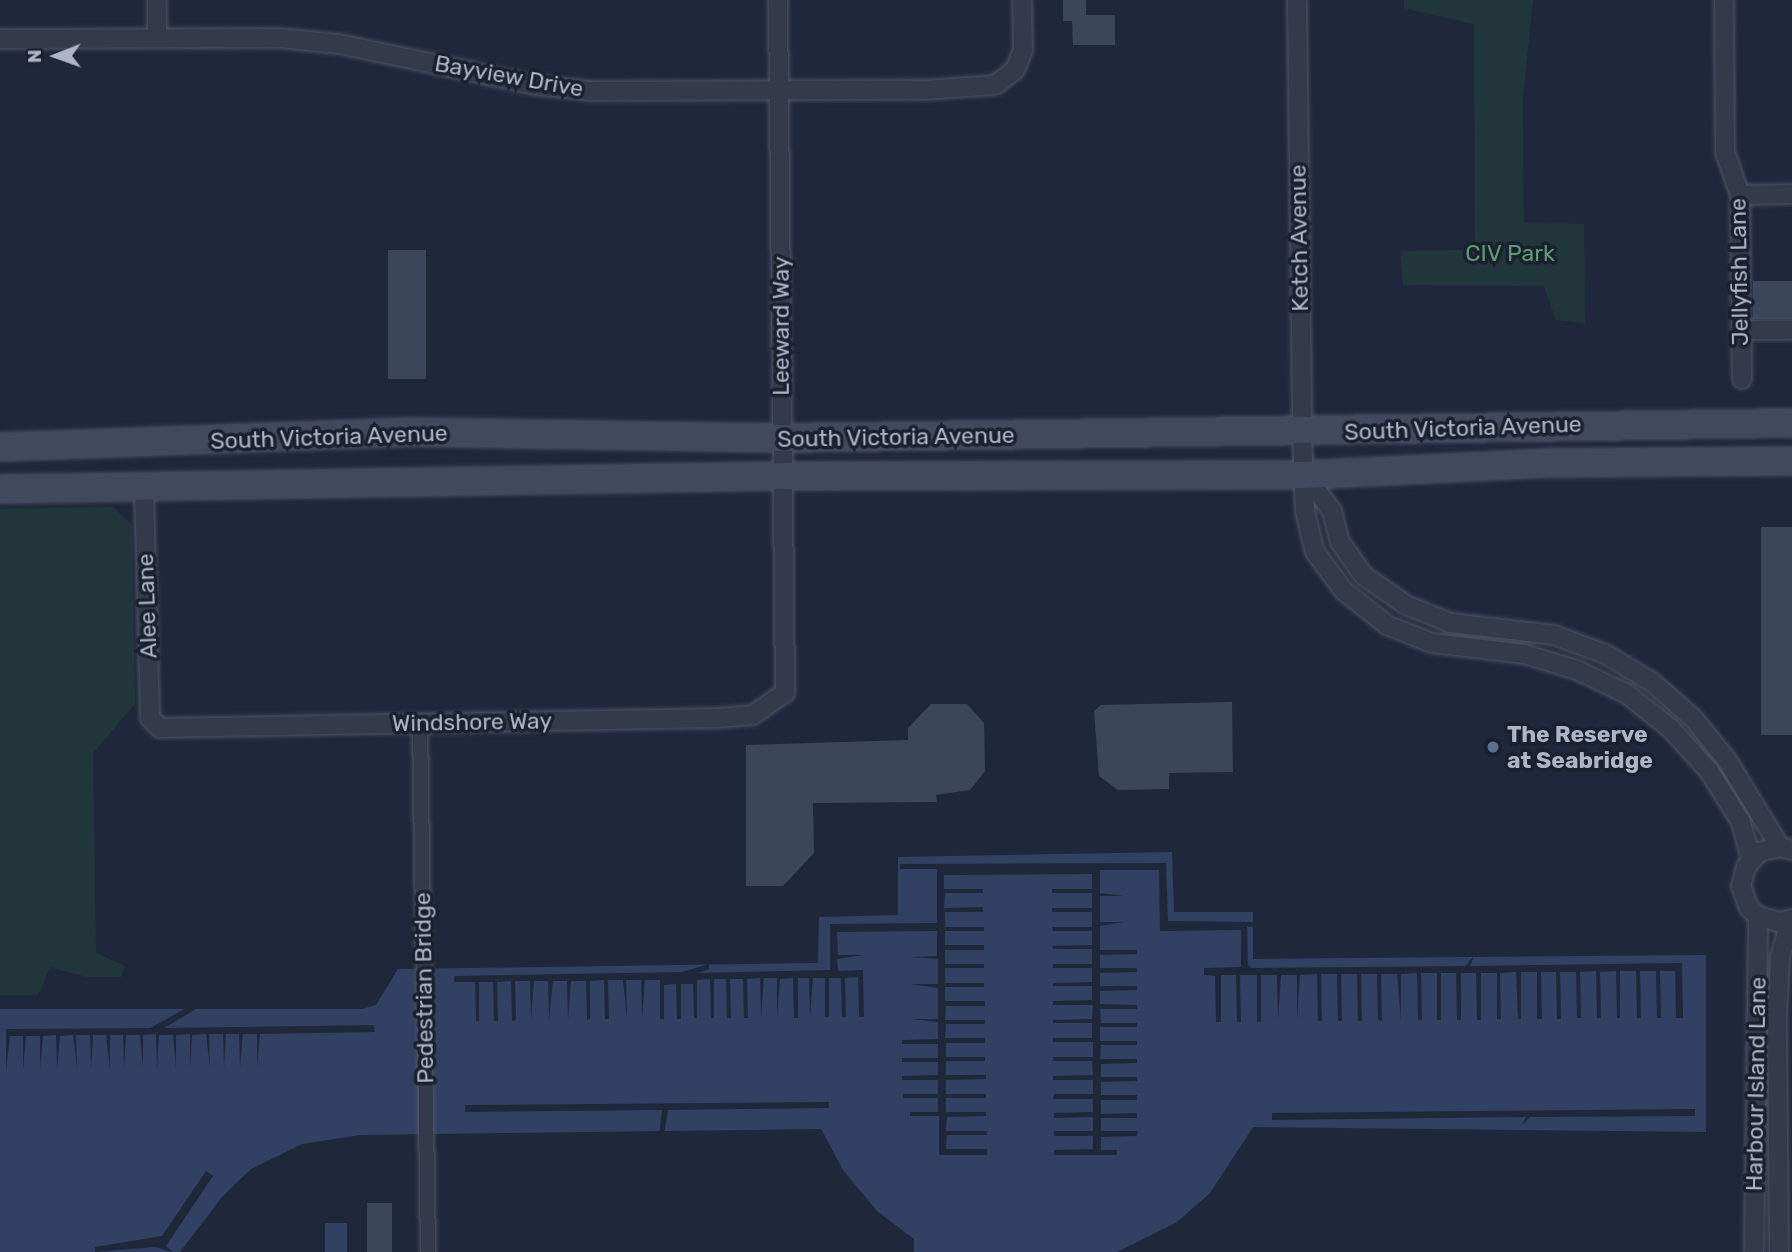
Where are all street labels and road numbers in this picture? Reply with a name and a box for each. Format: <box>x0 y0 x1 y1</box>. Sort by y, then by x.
street label: Bayview Drive <box>432 49 586 103</box>
street label: Ketch Avenue <box>1284 164 1314 312</box>
street label: Jellyfish Lane <box>1724 198 1754 346</box>
street label: Leeward Way <box>767 256 795 396</box>
street label: South Victoria Avenue <box>1343 410 1583 446</box>
street label: South Victoria Avenue <box>209 419 449 455</box>
street label: South Victoria Avenue <box>776 421 1016 453</box>
street label: Alee Lane <box>131 553 163 659</box>
street label: Windshore Way <box>391 707 553 737</box>
street label: Pedestrian Bridge <box>409 892 439 1084</box>
street label: Harbour Island Lane <box>1740 976 1772 1192</box>

